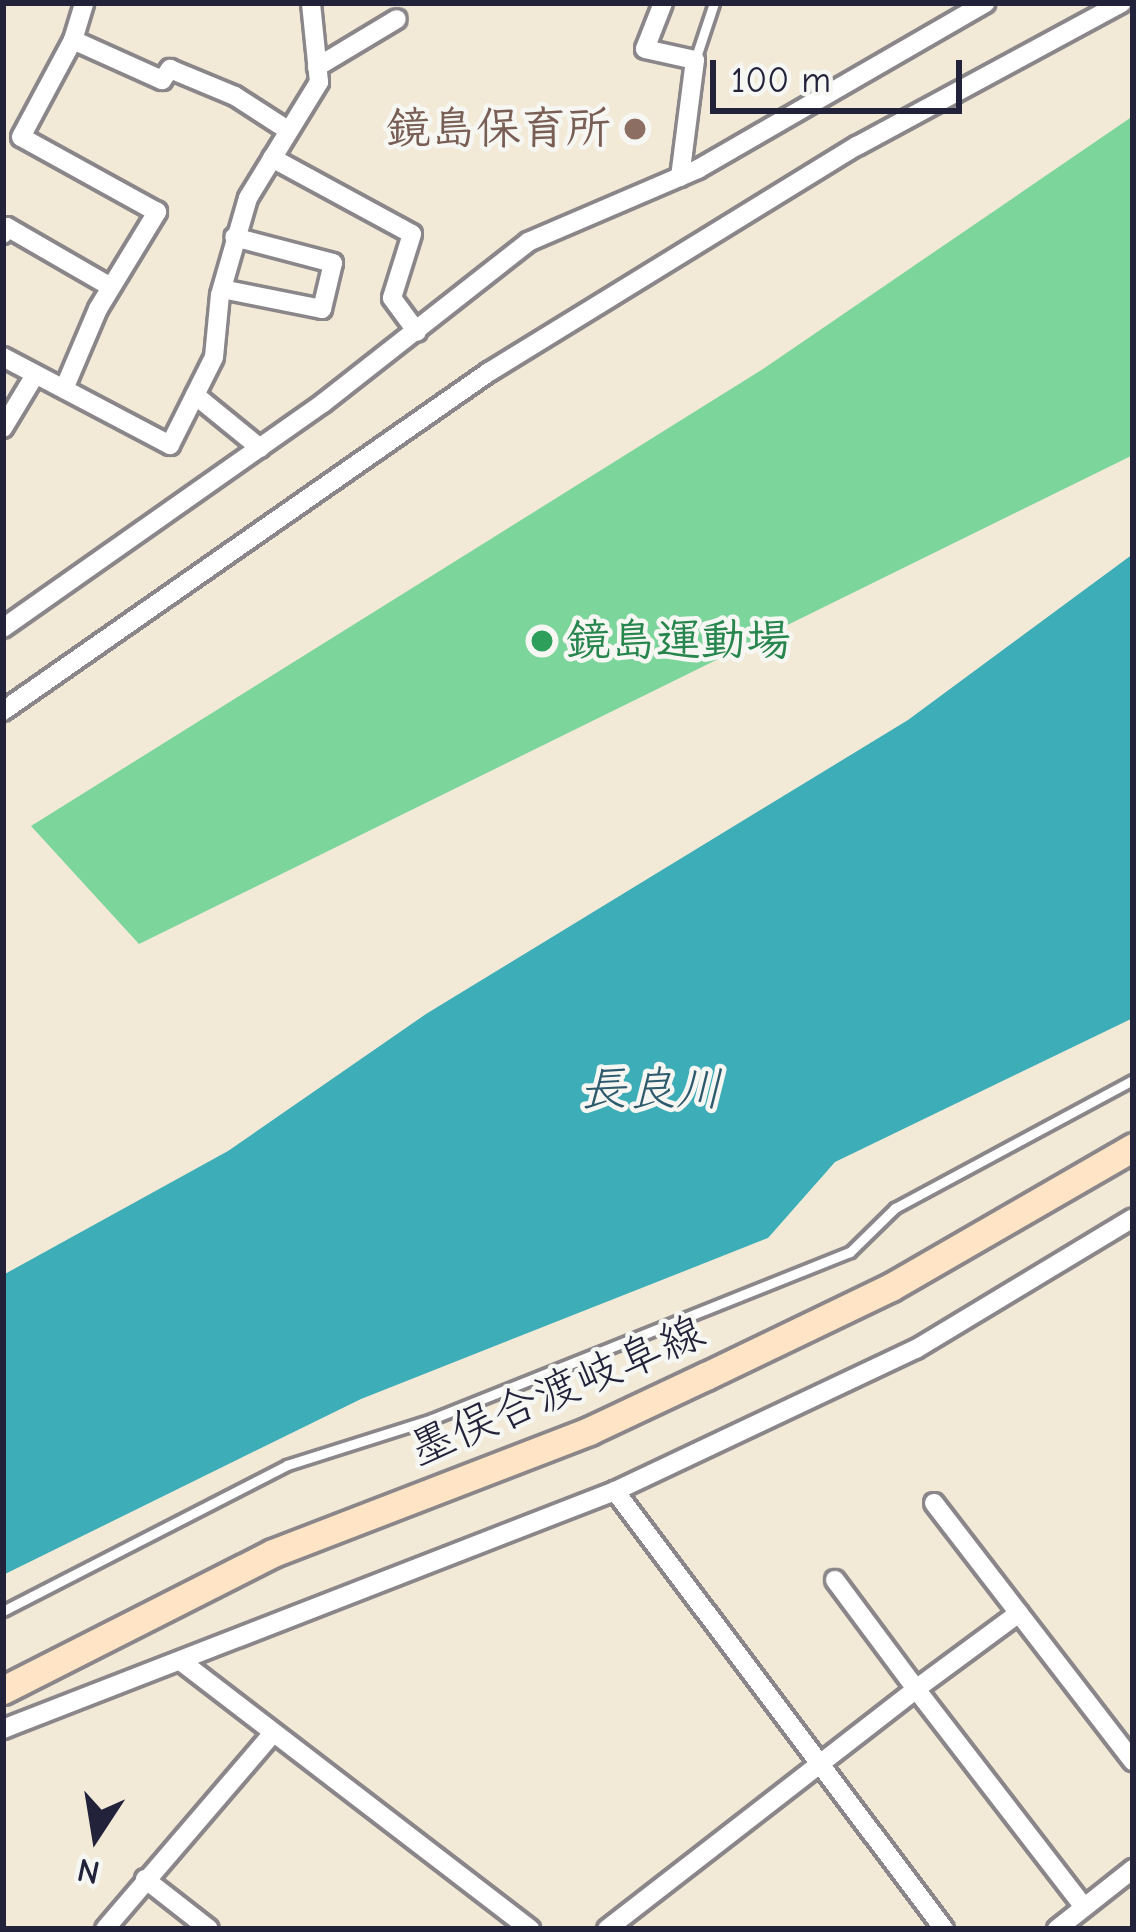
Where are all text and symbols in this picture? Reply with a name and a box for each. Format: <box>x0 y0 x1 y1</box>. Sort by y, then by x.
scale bar <box>716 36 968 110</box>
text: 100 m <box>731 60 831 101</box>
place label: 鏡島保育所 <box>386 102 611 156</box>
marker: 鏡島保育所 <box>622 116 648 142</box>
place label: 鏡島運動場 <box>566 614 791 668</box>
marker: 鏡島運動場 <box>529 628 555 654</box>
water label: 長良川 <box>579 1061 723 1119</box>
street label: 墨俣合渡岐阜線 <box>401 1305 713 1477</box>
north arrow <box>36 1776 156 1896</box>
text: N <box>74 1850 103 1892</box>

